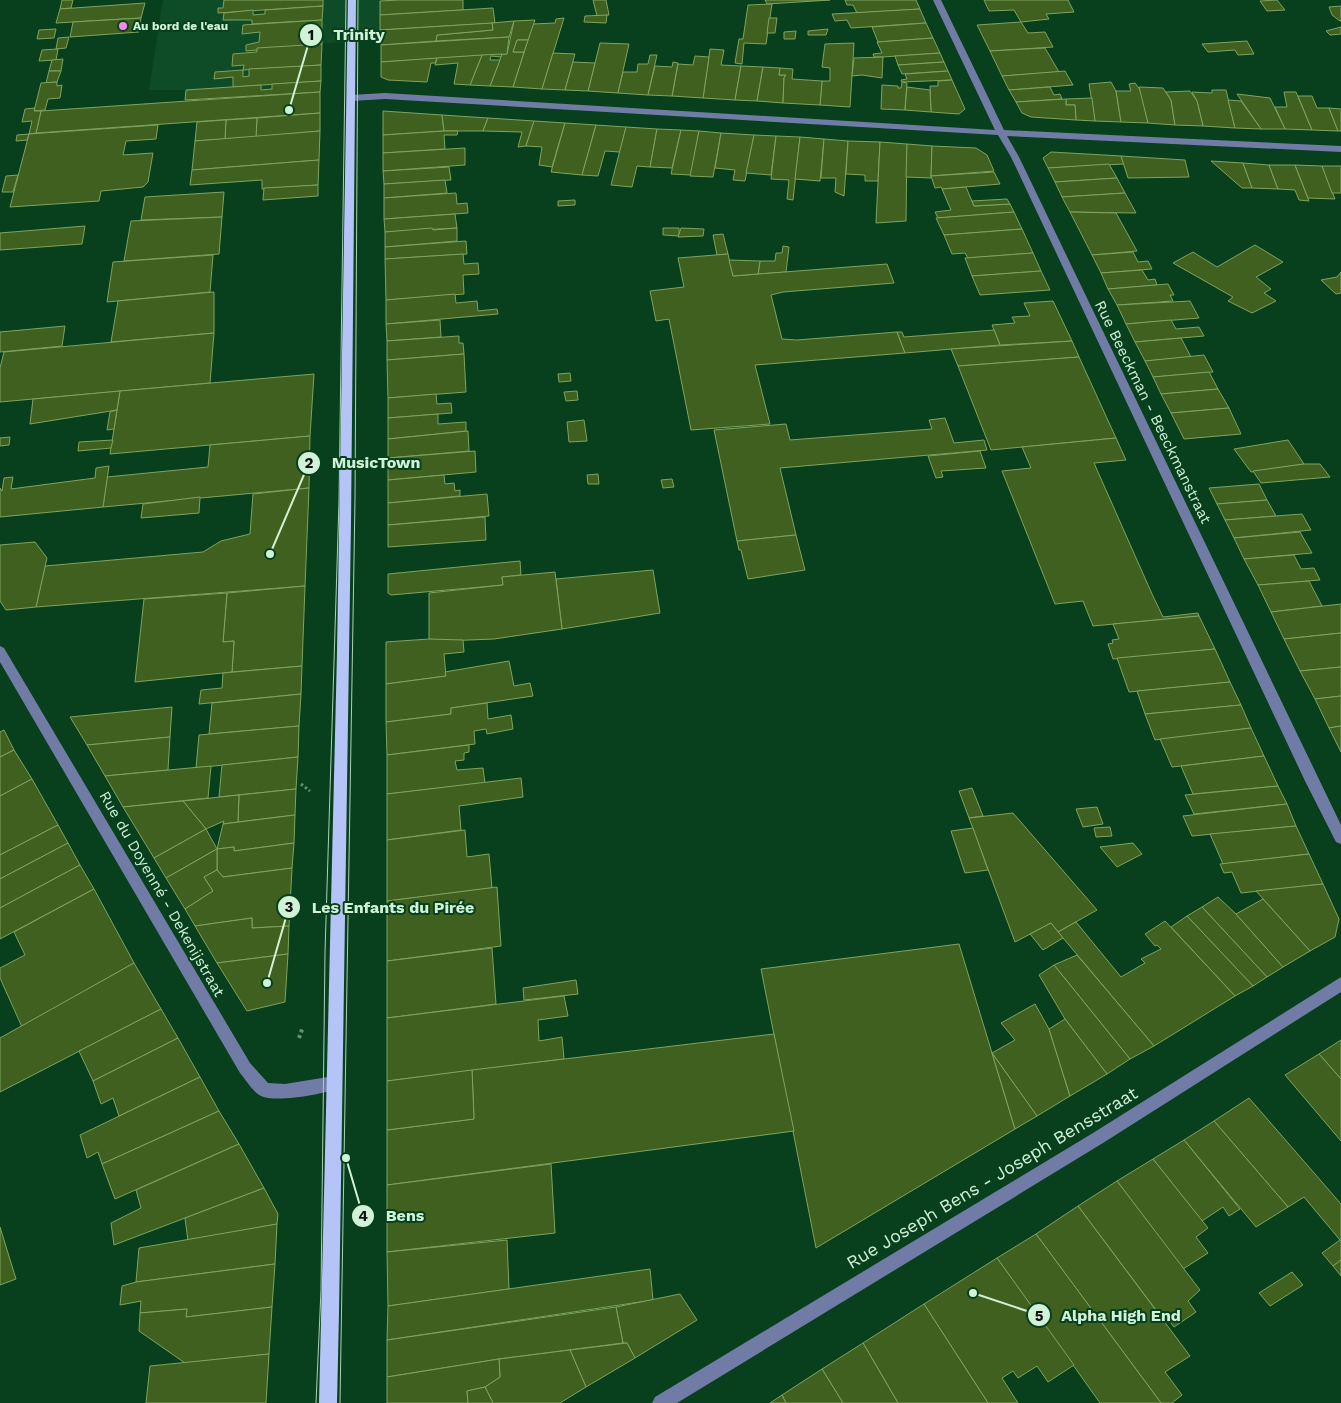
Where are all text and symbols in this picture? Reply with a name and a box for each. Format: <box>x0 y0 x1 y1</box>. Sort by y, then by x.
place label: Au bord de l'eau <box>133 19 228 33</box>
callout: Trinity <box>299 19 395 50</box>
marker: Au bord de l'eau <box>117 20 129 32</box>
text: Trinity <box>333 25 386 44</box>
text: 1 <box>308 26 314 44</box>
street label: Rue Beeckman - Beeckmanstraat <box>1091 298 1215 527</box>
callout: MusicTown <box>297 447 430 478</box>
text: MusicTown <box>332 453 420 472</box>
text: 2 <box>305 454 314 472</box>
street label: Rue du Doyenné - Dekenijstraat <box>96 788 229 1001</box>
callout: Les Enfants du Pirée <box>276 892 484 923</box>
text: 3 <box>285 898 294 916</box>
text: Les Enfants du Pirée <box>312 898 474 917</box>
street label: Rue Joseph Bens - Joseph Bensstraat <box>842 1082 1141 1273</box>
callout: Bens <box>351 1200 434 1231</box>
text: Bens <box>386 1206 425 1225</box>
text: 4 <box>358 1207 368 1225</box>
callout: Alpha High End <box>1026 1300 1191 1331</box>
text: Alpha High End <box>1061 1306 1181 1325</box>
text: 5 <box>1035 1307 1044 1325</box>

